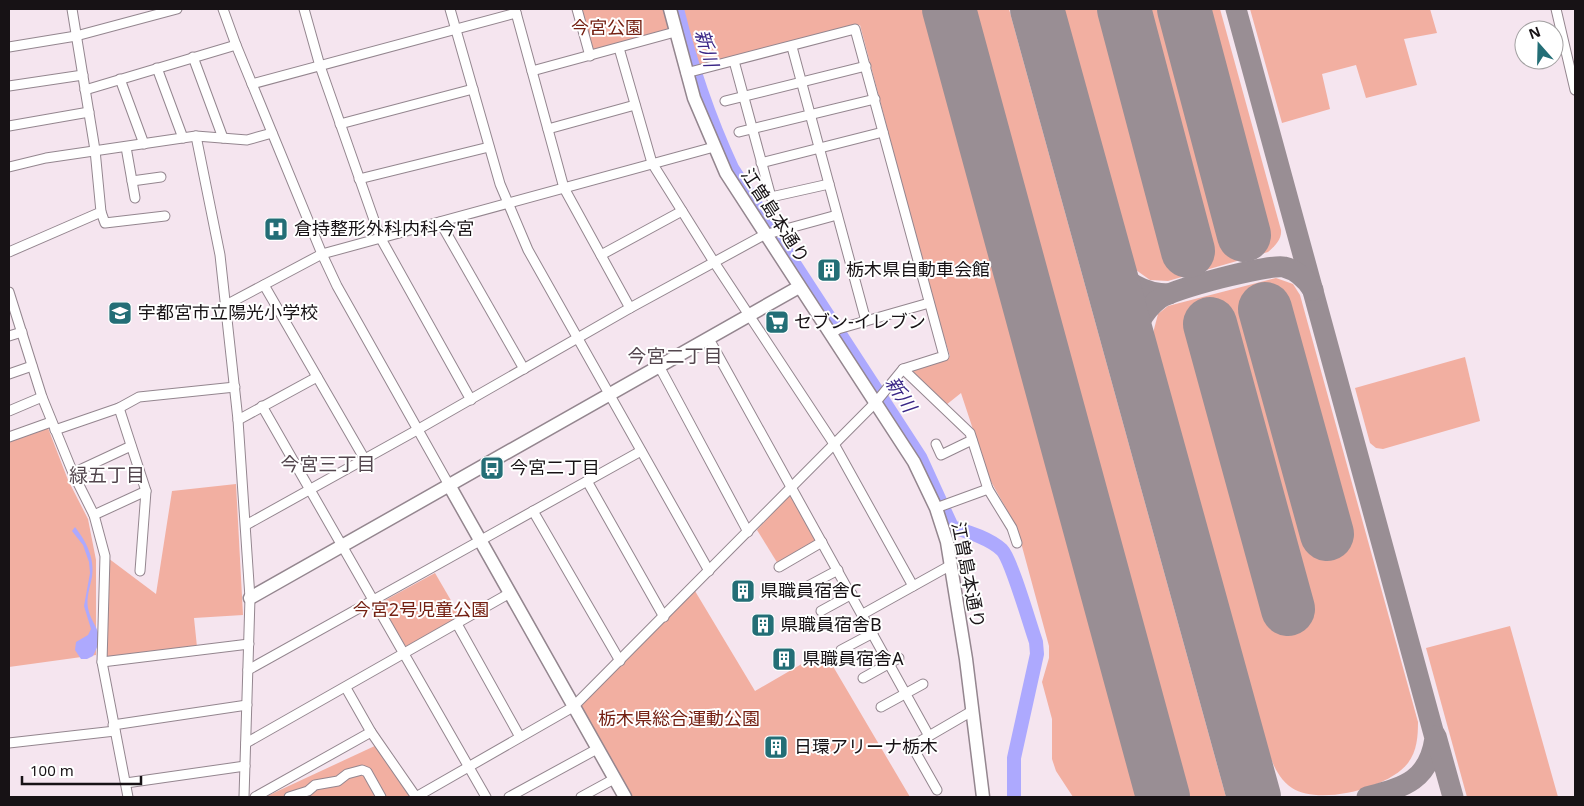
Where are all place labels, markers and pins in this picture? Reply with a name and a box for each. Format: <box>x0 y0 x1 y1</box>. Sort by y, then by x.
hospital icon: 倉持整形外科内科今宮 <box>263 216 289 242</box>
place label: 倉持整形外科内科今宮 <box>294 216 474 240</box>
building icon: 栃木県自動車会館 <box>816 257 842 283</box>
place label: 栃木県自動車会館 <box>846 257 990 281</box>
school or university icon: 宇都宮市立陽光小学校 <box>107 300 133 326</box>
place label: 宇都宮市立陽光小学校 <box>138 300 318 324</box>
supermarket icon: セブン-イレブン <box>764 309 790 335</box>
place label: セブン-イレブン <box>794 309 926 333</box>
bus stop icon: 今宮二丁目 <box>479 455 505 481</box>
place label: 今宮二丁目 <box>510 455 600 479</box>
building icon: 県職員宿舎C <box>730 578 756 604</box>
place label: 県職員宿舎C <box>760 578 861 602</box>
building icon: 県職員宿舎B <box>750 612 776 638</box>
place label: 県職員宿舎B <box>780 612 882 636</box>
building icon: 県職員宿舎A <box>771 646 797 672</box>
place label: 県職員宿舎A <box>802 646 904 670</box>
building icon: 日環アリーナ栃木 <box>763 734 789 760</box>
place label: 日環アリーナ栃木 <box>794 734 938 758</box>

